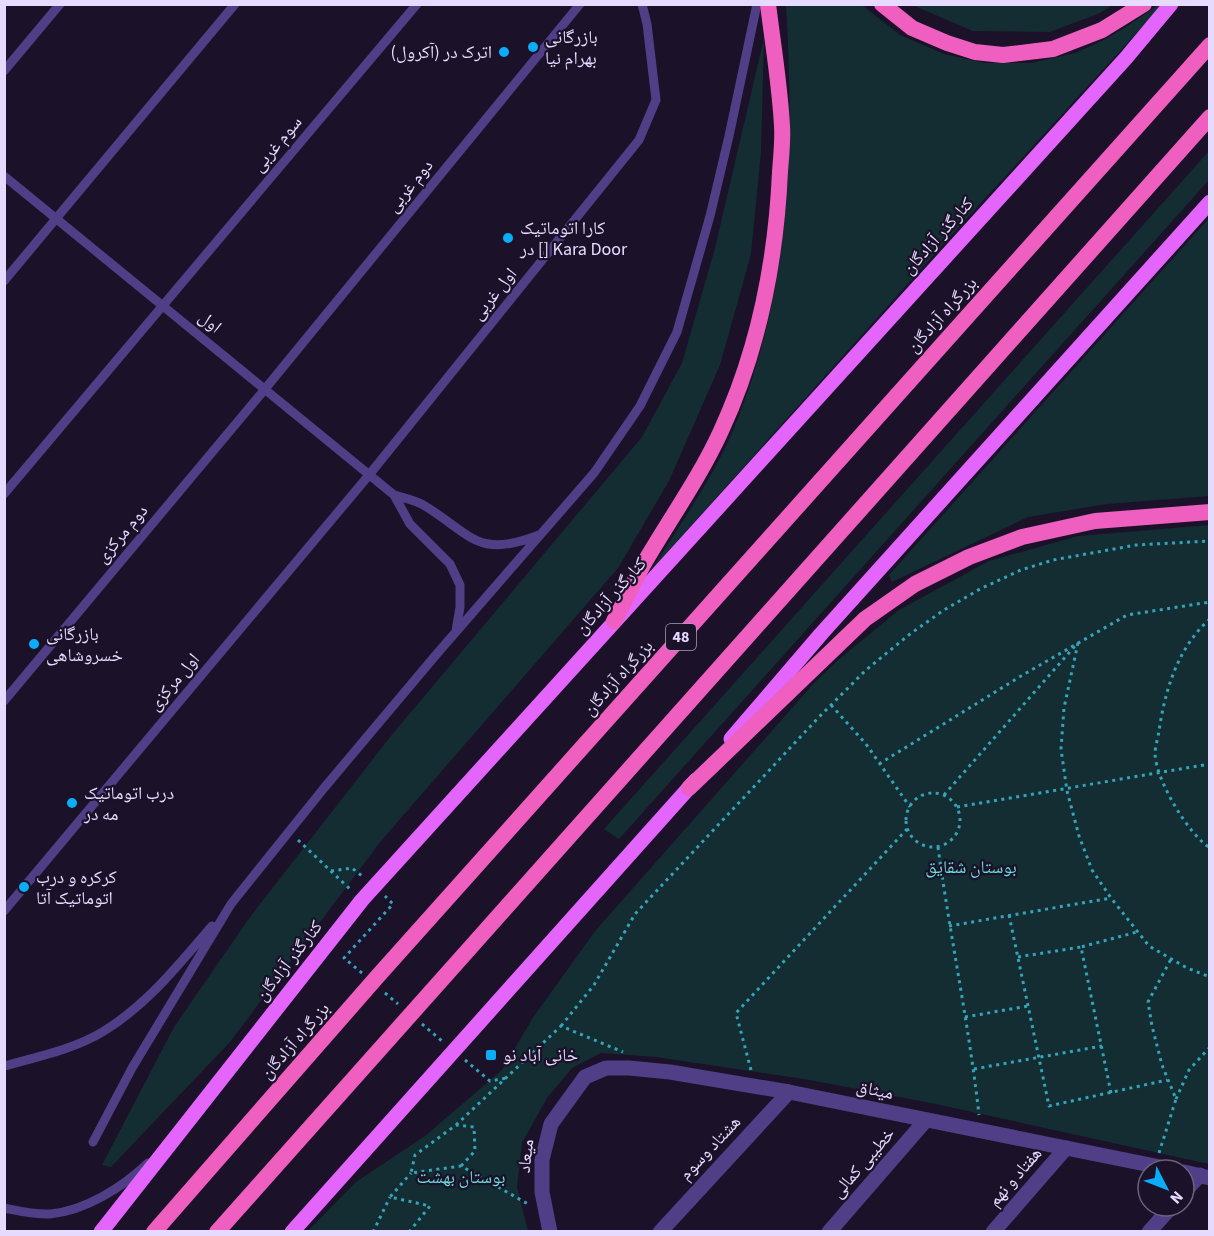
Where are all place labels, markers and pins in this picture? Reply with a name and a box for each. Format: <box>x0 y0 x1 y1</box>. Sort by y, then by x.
place label: بازرگانی بهرام نیا <box>545 25 598 71</box>
place label: اترک در (آکرول) <box>391 40 492 65</box>
marker: بازرگانی بهرام نیا <box>526 40 540 54</box>
marker: اترک در (آکرول) <box>497 45 511 59</box>
place label: کارا اتوماتیک در [] Kara Door <box>519 216 628 262</box>
marker: کارا اتوماتیک در [] Kara Door <box>501 231 515 245</box>
place label: بازرگانی خسروشاهی <box>46 622 123 668</box>
marker: بازرگانی خسروشاهی <box>27 637 41 651</box>
place label: درب اتوماتیک مه در <box>83 781 174 827</box>
marker: درب اتوماتیک مه در <box>65 796 79 810</box>
place label: کرکره و درب اتوماتیک آتا <box>36 865 117 911</box>
marker: کرکره و درب اتوماتیک آتا <box>17 880 31 894</box>
place label: خانی آباد نو <box>503 1043 578 1068</box>
marker: خانی آباد نو <box>484 1048 498 1062</box>

